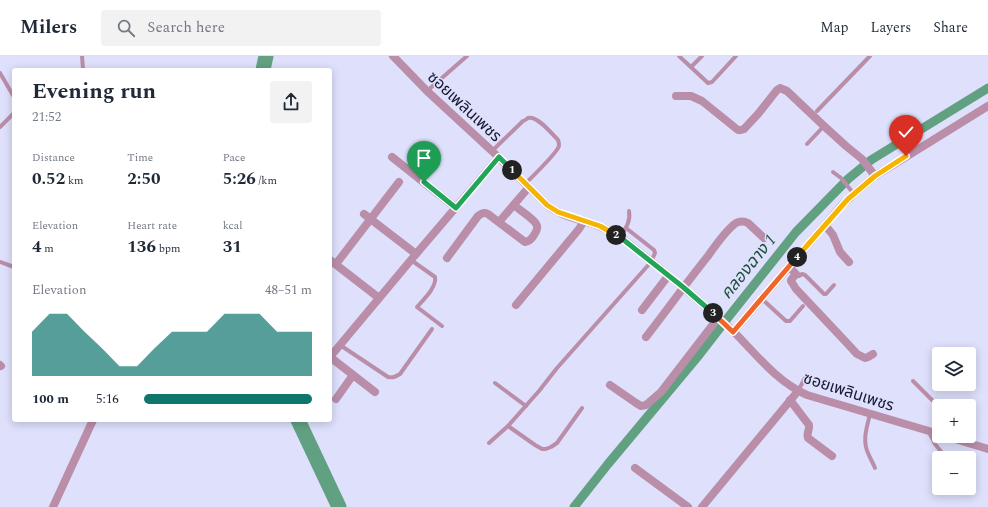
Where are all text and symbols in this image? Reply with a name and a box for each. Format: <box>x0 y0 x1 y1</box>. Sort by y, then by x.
search box <box>101 10 381 46</box>
text: Milers <box>20 13 77 42</box>
text: Search here <box>147 16 225 39</box>
icon: search <box>115 17 137 39</box>
text: Map <box>820 17 849 38</box>
text: Layers <box>871 17 911 38</box>
text: Share <box>933 17 968 38</box>
street label: ซอยเพลินเพชร <box>422 66 507 148</box>
text: Evening run <box>32 75 156 108</box>
button: share <box>270 81 312 123</box>
text: 21:52 <box>32 107 61 127</box>
pin <box>889 115 923 156</box>
icon: check <box>895 121 917 143</box>
pin <box>407 141 441 182</box>
icon: arrive <box>413 147 435 169</box>
text: Distance <box>32 149 75 166</box>
text: Time <box>127 149 153 166</box>
text: Pace <box>223 149 245 166</box>
pin: 1 <box>502 160 522 180</box>
text: 1 <box>509 161 515 178</box>
text: 0.52 <box>32 166 65 192</box>
text: 2:50 <box>127 166 161 192</box>
text: 5:26 <box>223 166 256 192</box>
text: km <box>65 172 84 189</box>
text: /km <box>256 172 277 189</box>
text: Elevation <box>32 217 78 234</box>
text: Heart rate <box>127 217 177 234</box>
text: kcal <box>223 217 242 234</box>
pin: 2 <box>606 225 626 245</box>
text: 2 <box>613 226 619 243</box>
water label: คลองฉาง 1 <box>714 228 783 305</box>
text: 4 <box>32 234 42 260</box>
text: 136 <box>127 234 156 260</box>
text: 31 <box>223 234 242 260</box>
text: m <box>42 240 54 257</box>
text: bpm <box>156 240 181 257</box>
pin: 4 <box>787 247 807 267</box>
text: 4 <box>794 248 800 265</box>
text: Elevation <box>32 280 86 300</box>
text: 48–51 m <box>265 280 312 300</box>
pin: 3 <box>703 303 723 323</box>
text: 3 <box>710 304 716 321</box>
map controls <box>932 347 976 495</box>
button: layers <box>932 347 976 391</box>
street label: ซอยเพลินเพชร <box>800 366 897 418</box>
text: 100 m <box>32 389 69 409</box>
text: 5:16 <box>96 389 119 409</box>
button: + <box>932 399 976 443</box>
button: − <box>932 451 976 495</box>

